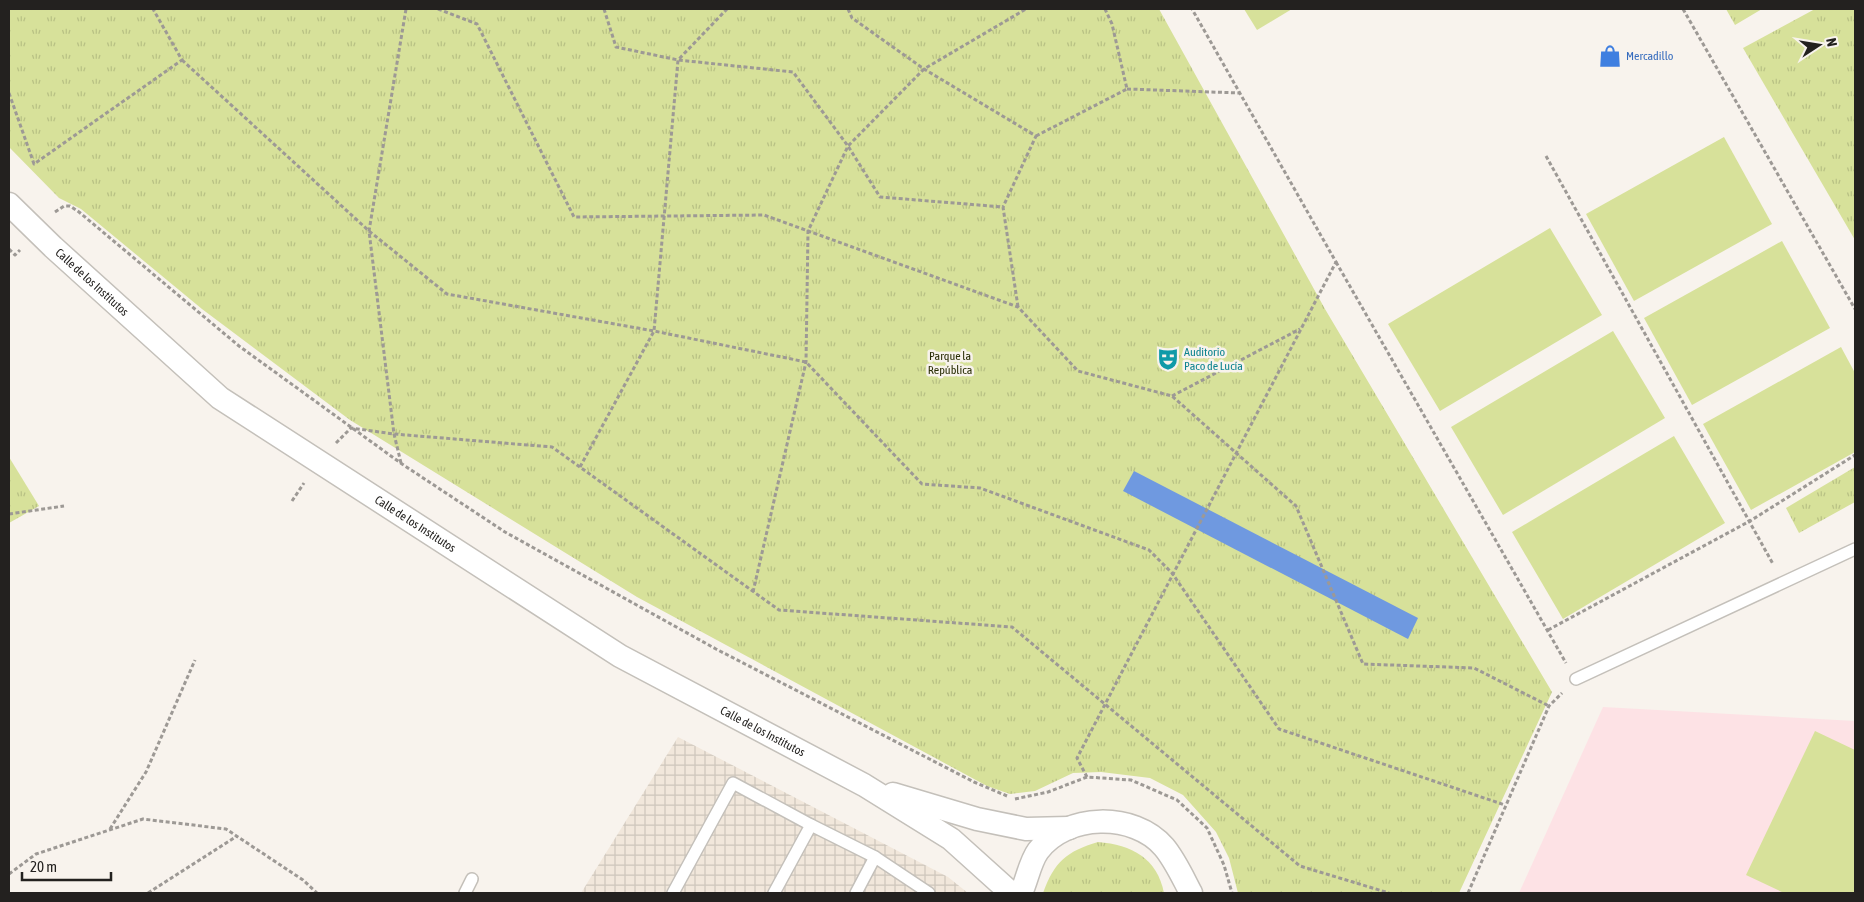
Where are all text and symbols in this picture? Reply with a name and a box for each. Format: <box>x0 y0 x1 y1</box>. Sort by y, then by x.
north arrow <box>1794 20 1844 70</box>
text: N <box>1823 37 1840 48</box>
shop icon: Mercadillo <box>1597 43 1623 69</box>
place label: Mercadillo <box>1626 49 1674 63</box>
street label: Calle de los Institutos <box>52 246 131 319</box>
place label: Auditorio Paco de Lucía <box>1184 345 1243 373</box>
theatre icon: Auditorio Paco de Lucía <box>1155 346 1181 372</box>
park label: Parque la República <box>928 349 972 377</box>
street label: Calle de los Institutos <box>372 493 458 555</box>
street label: Calle de los Institutos <box>718 703 807 759</box>
scale bar <box>22 850 111 882</box>
text: 20 m <box>30 858 57 875</box>

